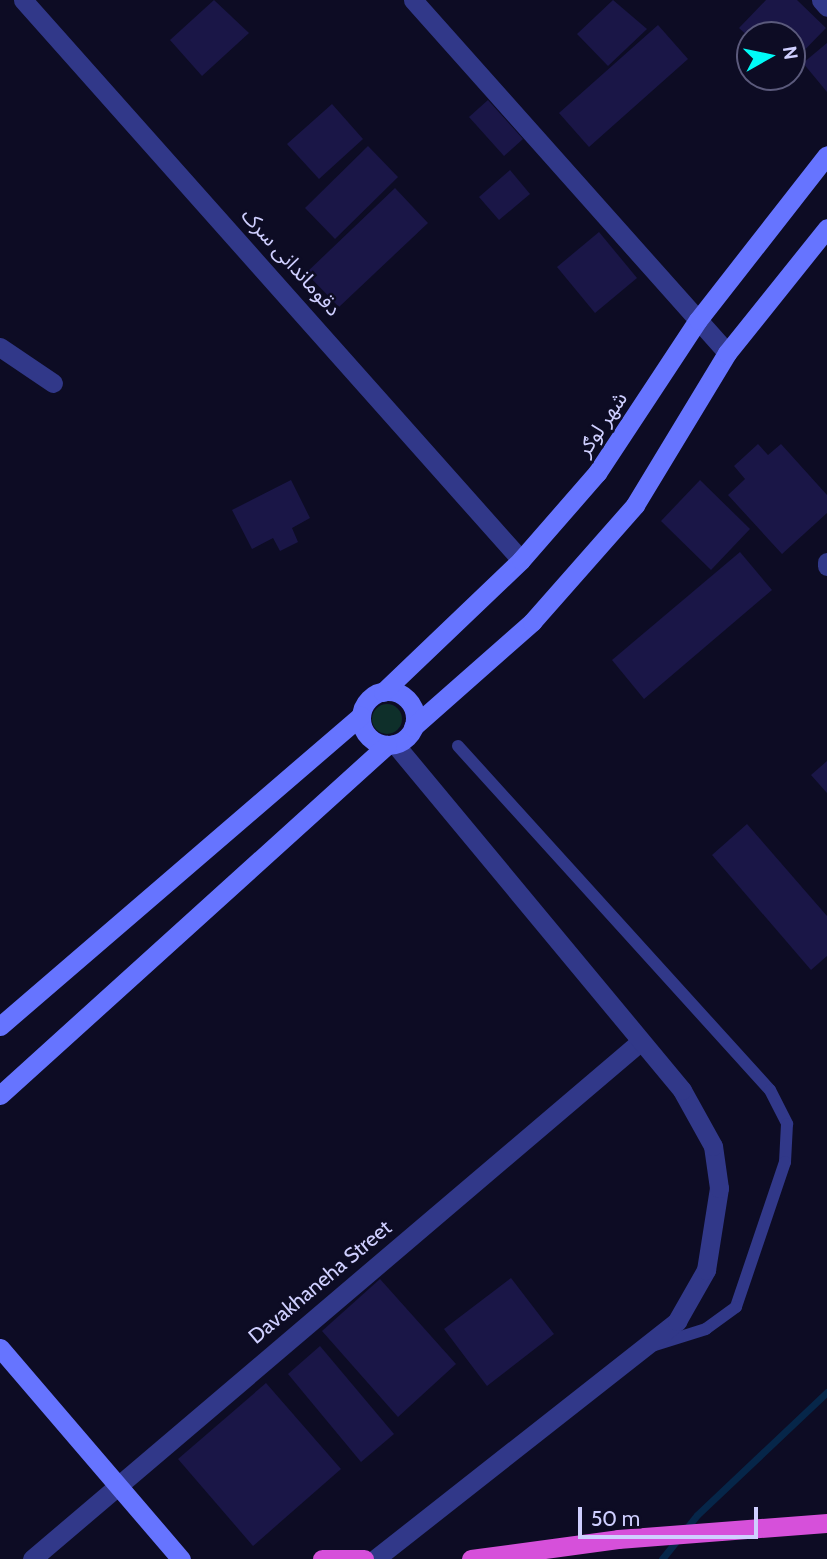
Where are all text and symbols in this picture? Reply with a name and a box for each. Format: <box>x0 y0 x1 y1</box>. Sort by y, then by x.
north arrow <box>736 21 806 91</box>
text: N <box>778 45 803 61</box>
street label: دقوماندانی سرک <box>236 203 346 321</box>
street label: شهر لوګر <box>571 387 633 461</box>
street label: Davakhaneha Street <box>243 1215 397 1349</box>
scale bar <box>582 1492 762 1536</box>
text: 50 m <box>591 1506 640 1531</box>

